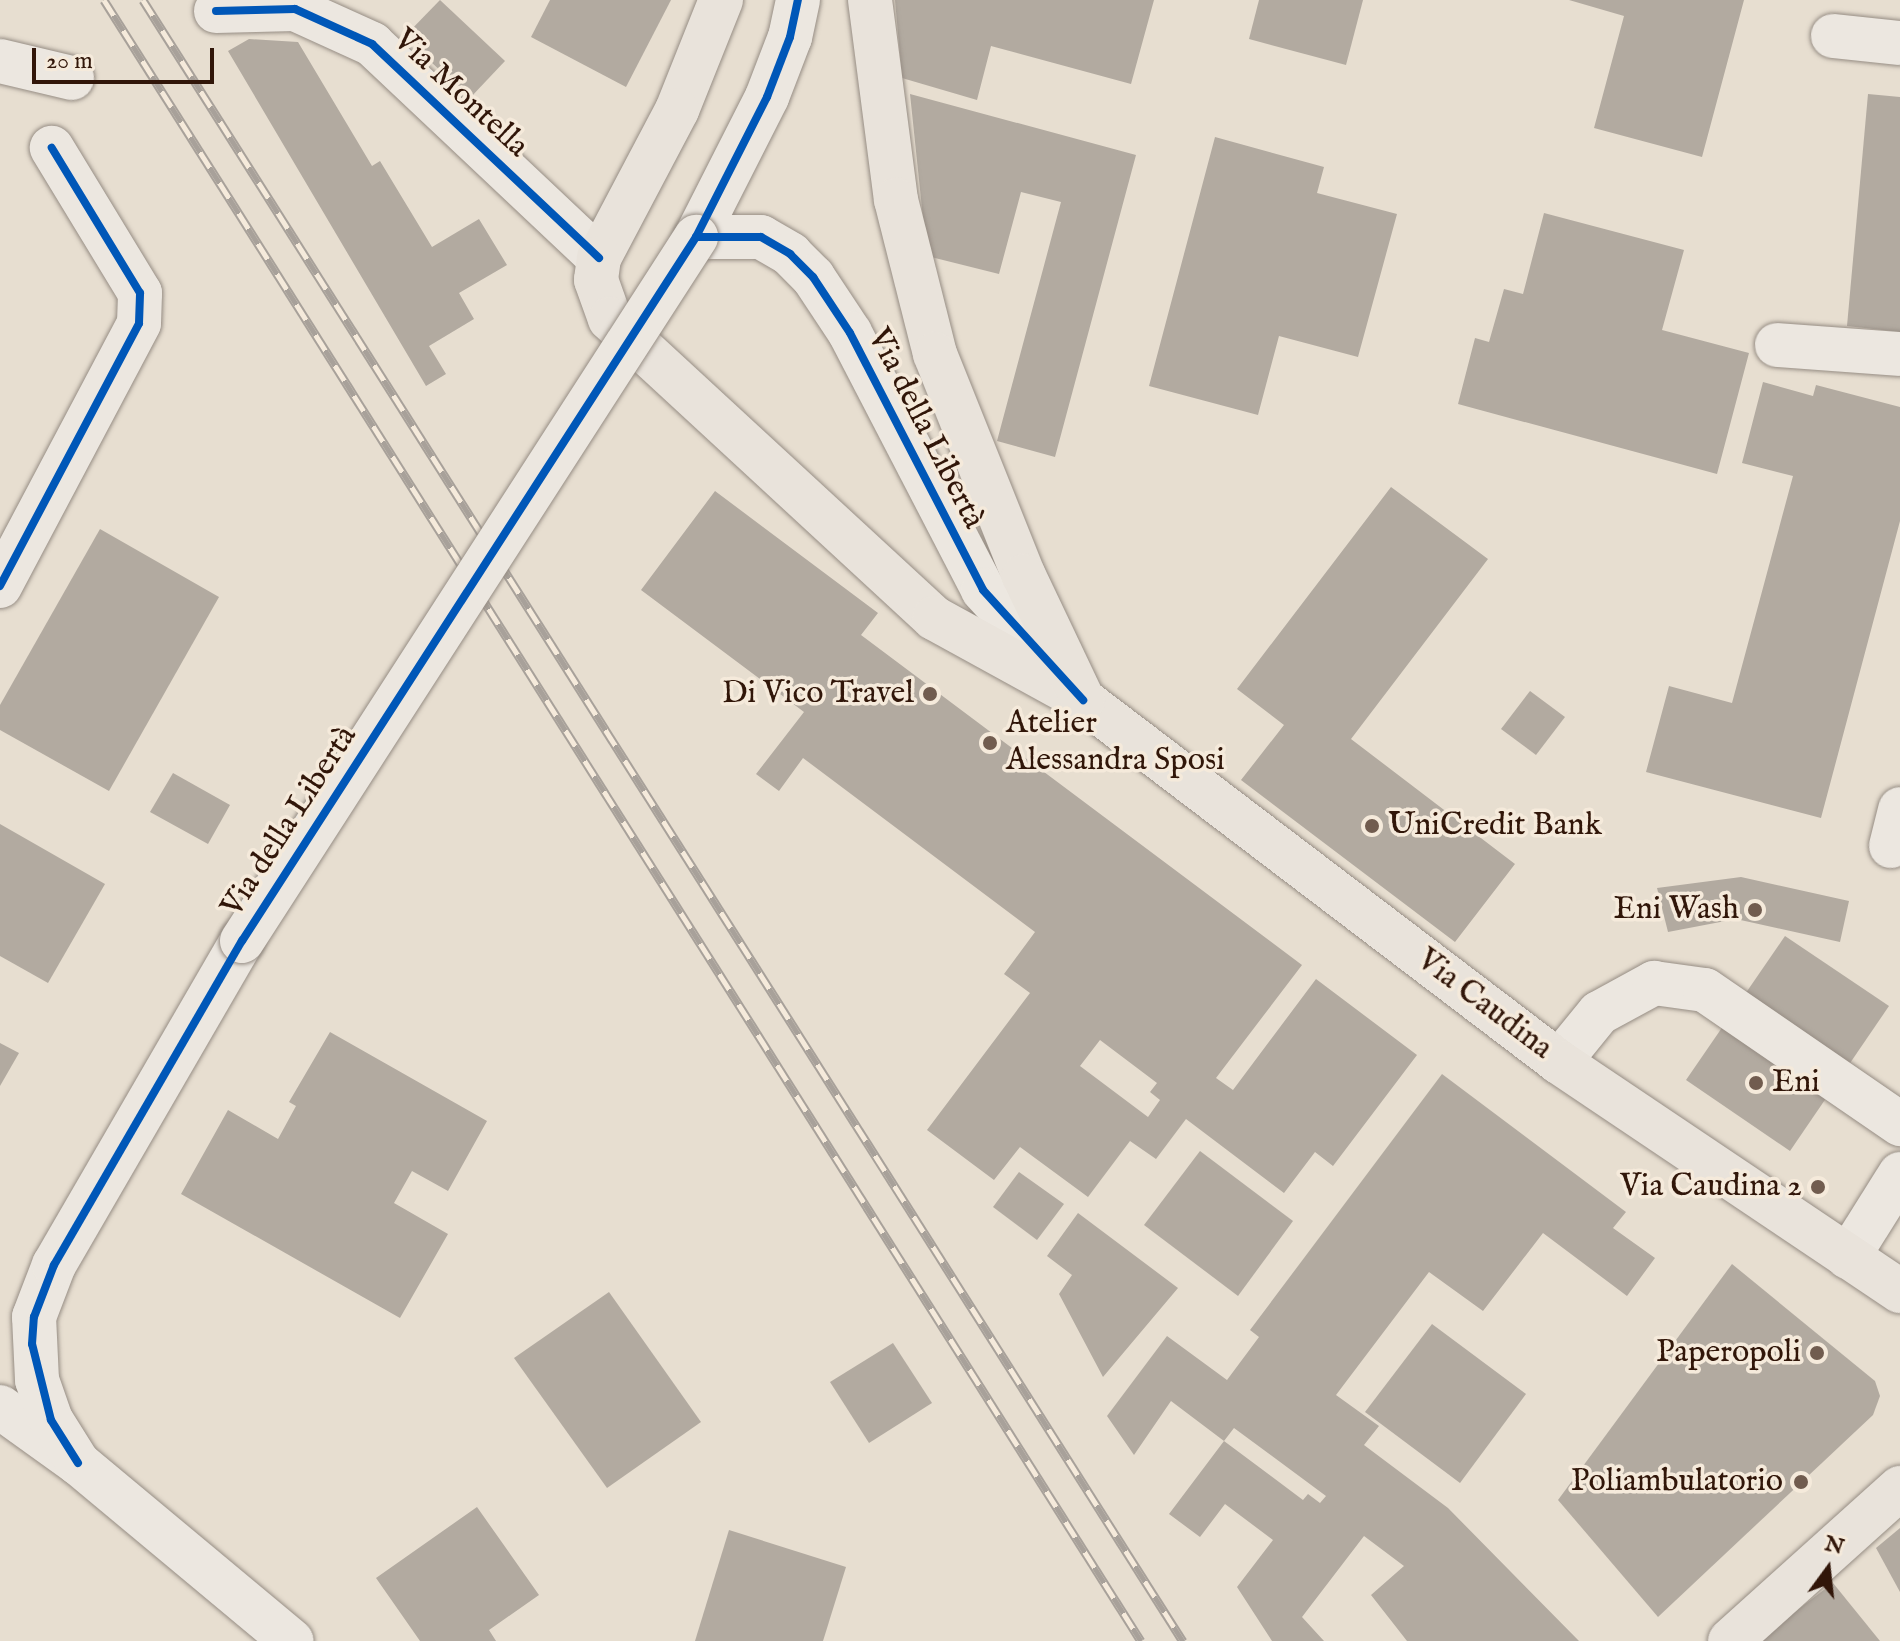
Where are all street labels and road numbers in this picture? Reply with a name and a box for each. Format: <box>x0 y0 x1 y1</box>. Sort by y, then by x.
street label: Via Montella <box>384 22 536 166</box>
street label: Via della Libertà <box>858 322 992 536</box>
street label: Via della Libertà <box>214 719 366 925</box>
street label: Via Caudina <box>1409 941 1559 1069</box>

